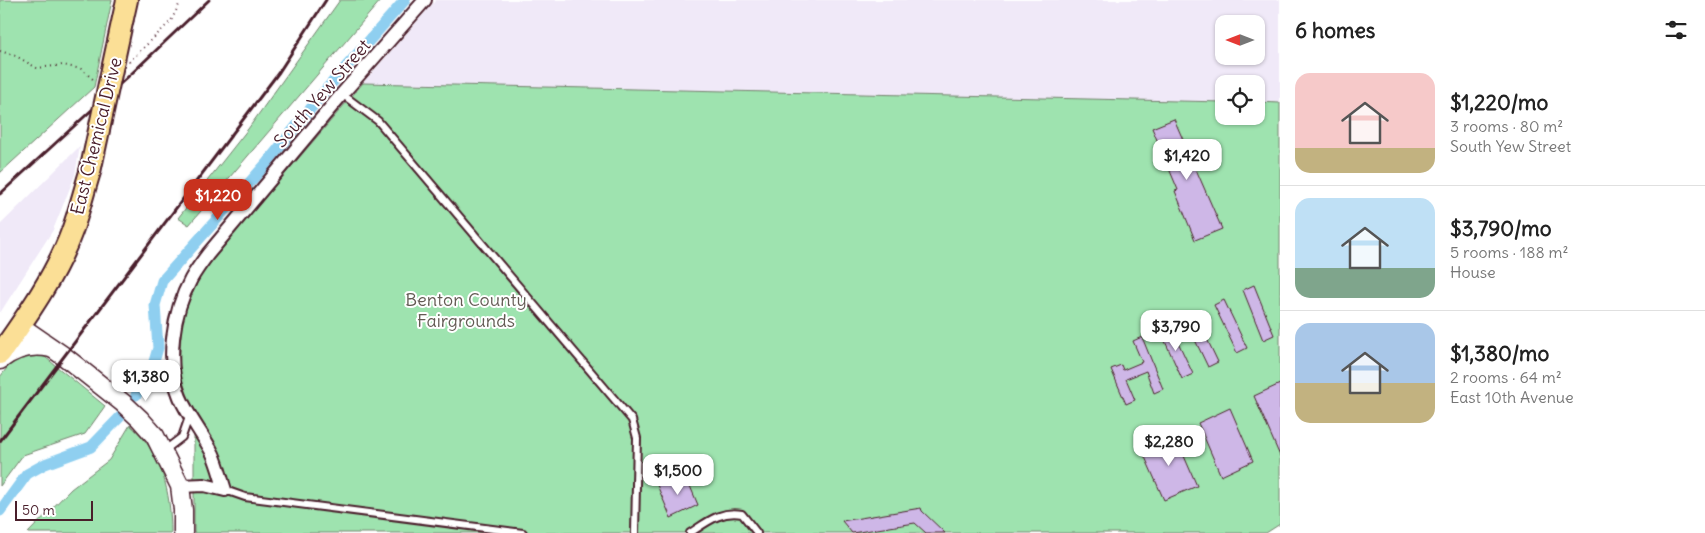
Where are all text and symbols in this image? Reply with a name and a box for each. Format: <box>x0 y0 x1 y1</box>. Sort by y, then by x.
north arrow <box>1215 15 1265 65</box>
map controls <box>1215 15 1265 125</box>
icon: filters <box>1662 16 1690 44</box>
text: 6 homes <box>1295 17 1375 44</box>
street label: South Yew Street <box>269 34 375 152</box>
street label: East Chemical Drive <box>65 55 127 217</box>
button: locate <box>1215 75 1265 125</box>
text: $1,220/mo <box>1450 89 1548 116</box>
icon: home <box>1335 93 1395 153</box>
text: 3 rooms · 80 m² <box>1450 116 1563 136</box>
text: South Yew Street <box>1450 136 1571 156</box>
pin: $1,420 <box>1146 138 1228 181</box>
text: $1,420 <box>1164 145 1210 165</box>
pin: $1,220 <box>177 178 259 221</box>
text: $1,220 <box>195 185 241 205</box>
text: $3,790/mo <box>1450 215 1552 242</box>
icon: home <box>1335 218 1395 278</box>
text: 5 rooms · 188 m² <box>1450 242 1568 262</box>
text: House <box>1450 262 1496 282</box>
park label: Benton County Fairgrounds <box>405 288 527 332</box>
pin: $3,790 <box>1135 310 1217 352</box>
text: $3,790 <box>1152 316 1200 336</box>
text: $1,380/mo <box>1450 340 1549 367</box>
icon: home <box>1335 343 1395 403</box>
pin: $1,380 <box>105 360 187 402</box>
text: $1,380 <box>122 366 170 386</box>
text: 2 rooms · 64 m² <box>1450 367 1562 387</box>
text: East 10th Avenue <box>1450 387 1574 407</box>
pin: $2,280 <box>1128 424 1210 467</box>
text: $2,280 <box>1144 431 1194 451</box>
pin: $1,500 <box>637 454 719 496</box>
text: $1,500 <box>654 460 702 480</box>
scale bar <box>15 498 92 521</box>
text: 50 m <box>22 501 55 519</box>

